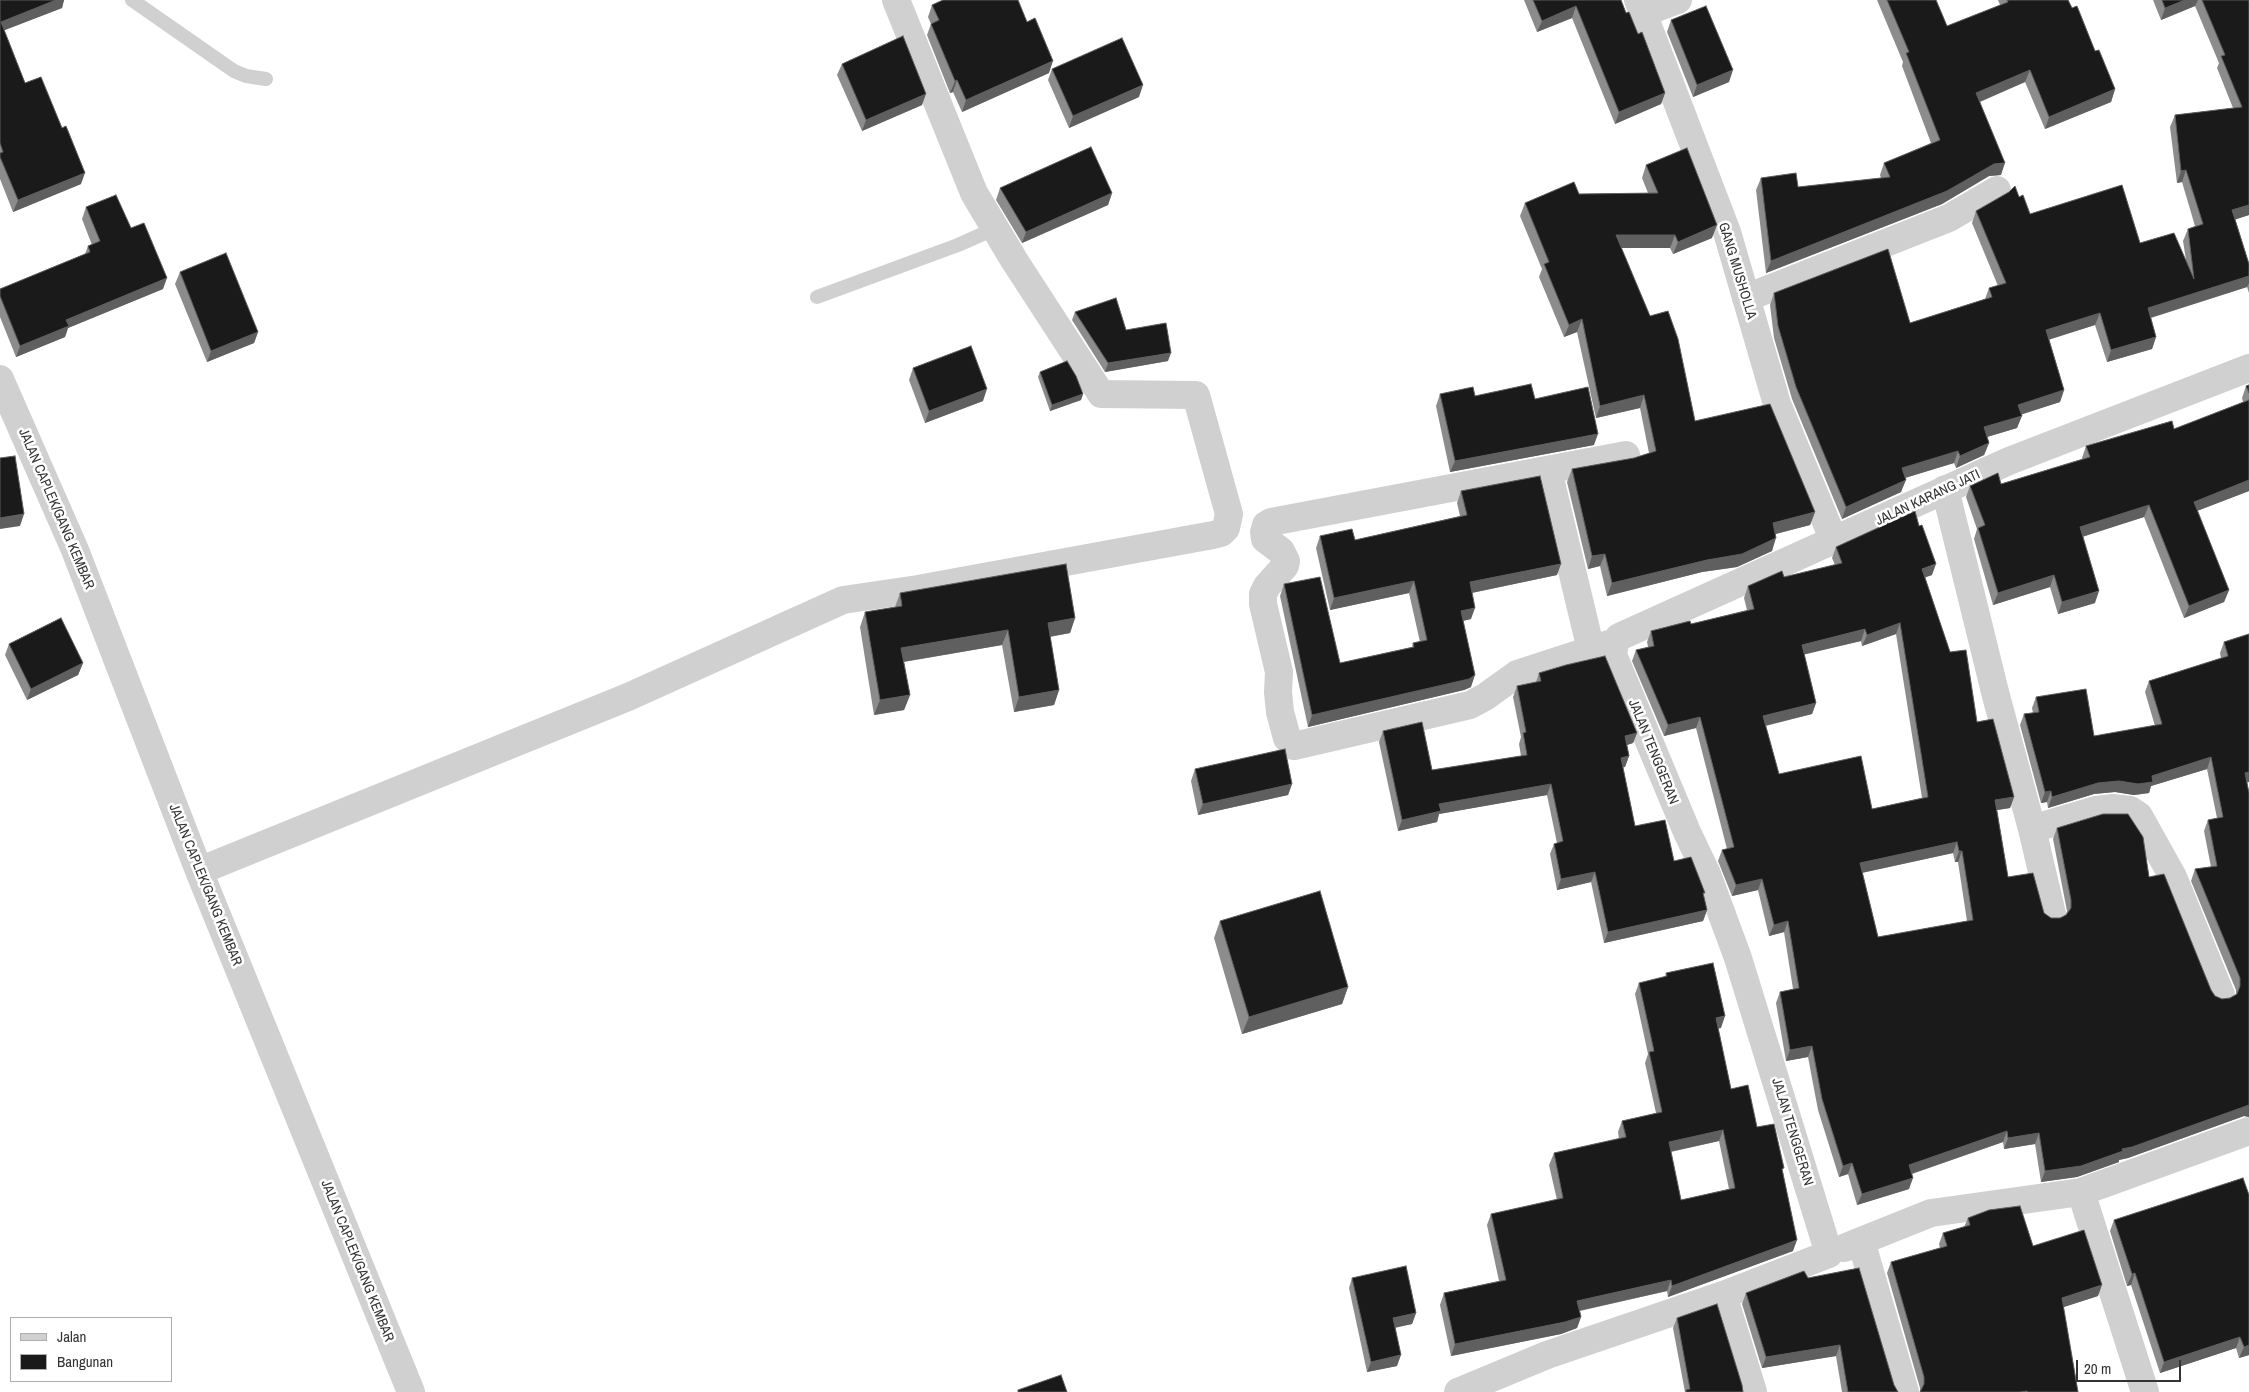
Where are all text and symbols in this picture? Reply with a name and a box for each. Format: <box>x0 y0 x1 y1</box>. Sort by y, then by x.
street label: GANG MUSHOLLA <box>1714 221 1760 321</box>
street label: JALAN CAPLEK/GANG KEMBAR <box>14 426 98 592</box>
street label: JALAN KARANG JATI <box>1873 466 1983 530</box>
street label: JALAN TENGGERAN <box>1624 697 1682 807</box>
street label: JALAN CAPLEK/GANG KEMBAR <box>165 802 245 968</box>
street label: JALAN TENGGERAN <box>1768 1076 1816 1188</box>
street label: JALAN CAPLEK/GANG KEMBAR <box>317 1178 397 1344</box>
legend <box>10 1317 172 1382</box>
text: Jalan <box>57 1326 86 1347</box>
scale bar <box>2079 1350 2184 1382</box>
text: Bangunan <box>57 1351 113 1372</box>
text: 20 m <box>2084 1358 2111 1379</box>

